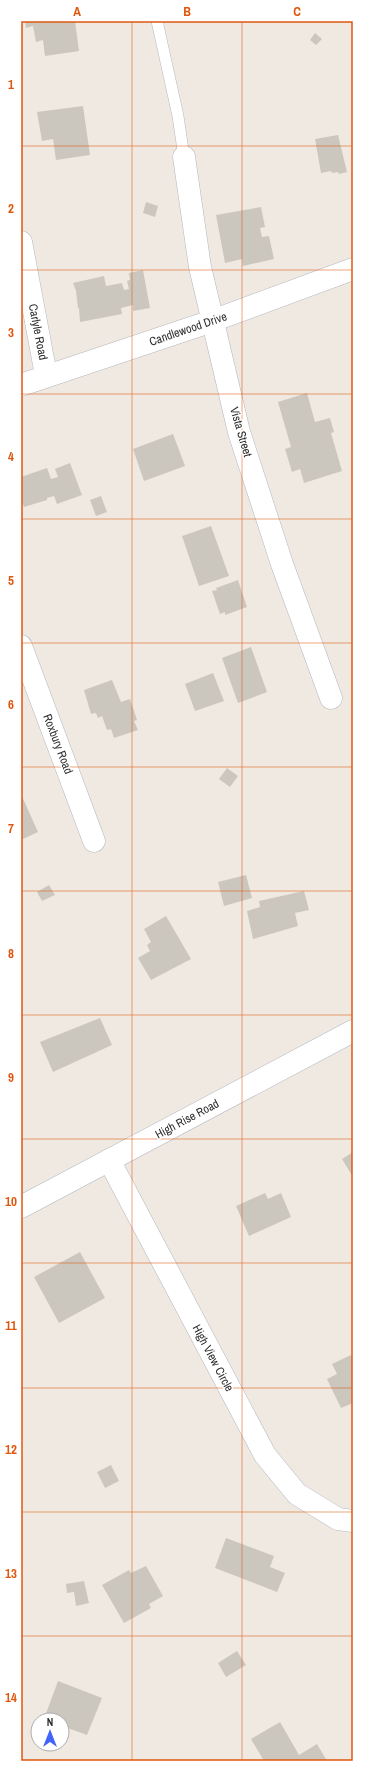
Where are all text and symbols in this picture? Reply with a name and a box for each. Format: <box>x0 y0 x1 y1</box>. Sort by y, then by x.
text: A <box>73 3 81 20</box>
text: B <box>183 3 191 20</box>
text: C <box>293 3 301 20</box>
text: 1 <box>8 76 14 93</box>
text: 2 <box>8 200 14 217</box>
street label: Carlyle Road <box>25 303 51 361</box>
street label: Candlewood Drive <box>147 308 229 350</box>
text: 3 <box>8 324 14 341</box>
street label: Vista Street <box>226 405 256 459</box>
text: 4 <box>8 448 14 465</box>
text: 5 <box>8 572 14 589</box>
text: 6 <box>8 696 14 713</box>
street label: Roxbury Road <box>39 712 77 776</box>
text: 7 <box>8 820 14 837</box>
text: 8 <box>8 945 14 962</box>
text: 9 <box>8 1069 14 1086</box>
street label: High Rise Road <box>152 1096 222 1142</box>
text: 10 <box>5 1193 17 1210</box>
text: 11 <box>5 1317 17 1334</box>
street label: High View Circle <box>189 1322 237 1394</box>
text: 12 <box>5 1441 17 1458</box>
text: 13 <box>5 1565 17 1582</box>
text: 14 <box>5 1689 17 1706</box>
north arrow <box>30 1712 70 1752</box>
text: N <box>47 1715 53 1729</box>

